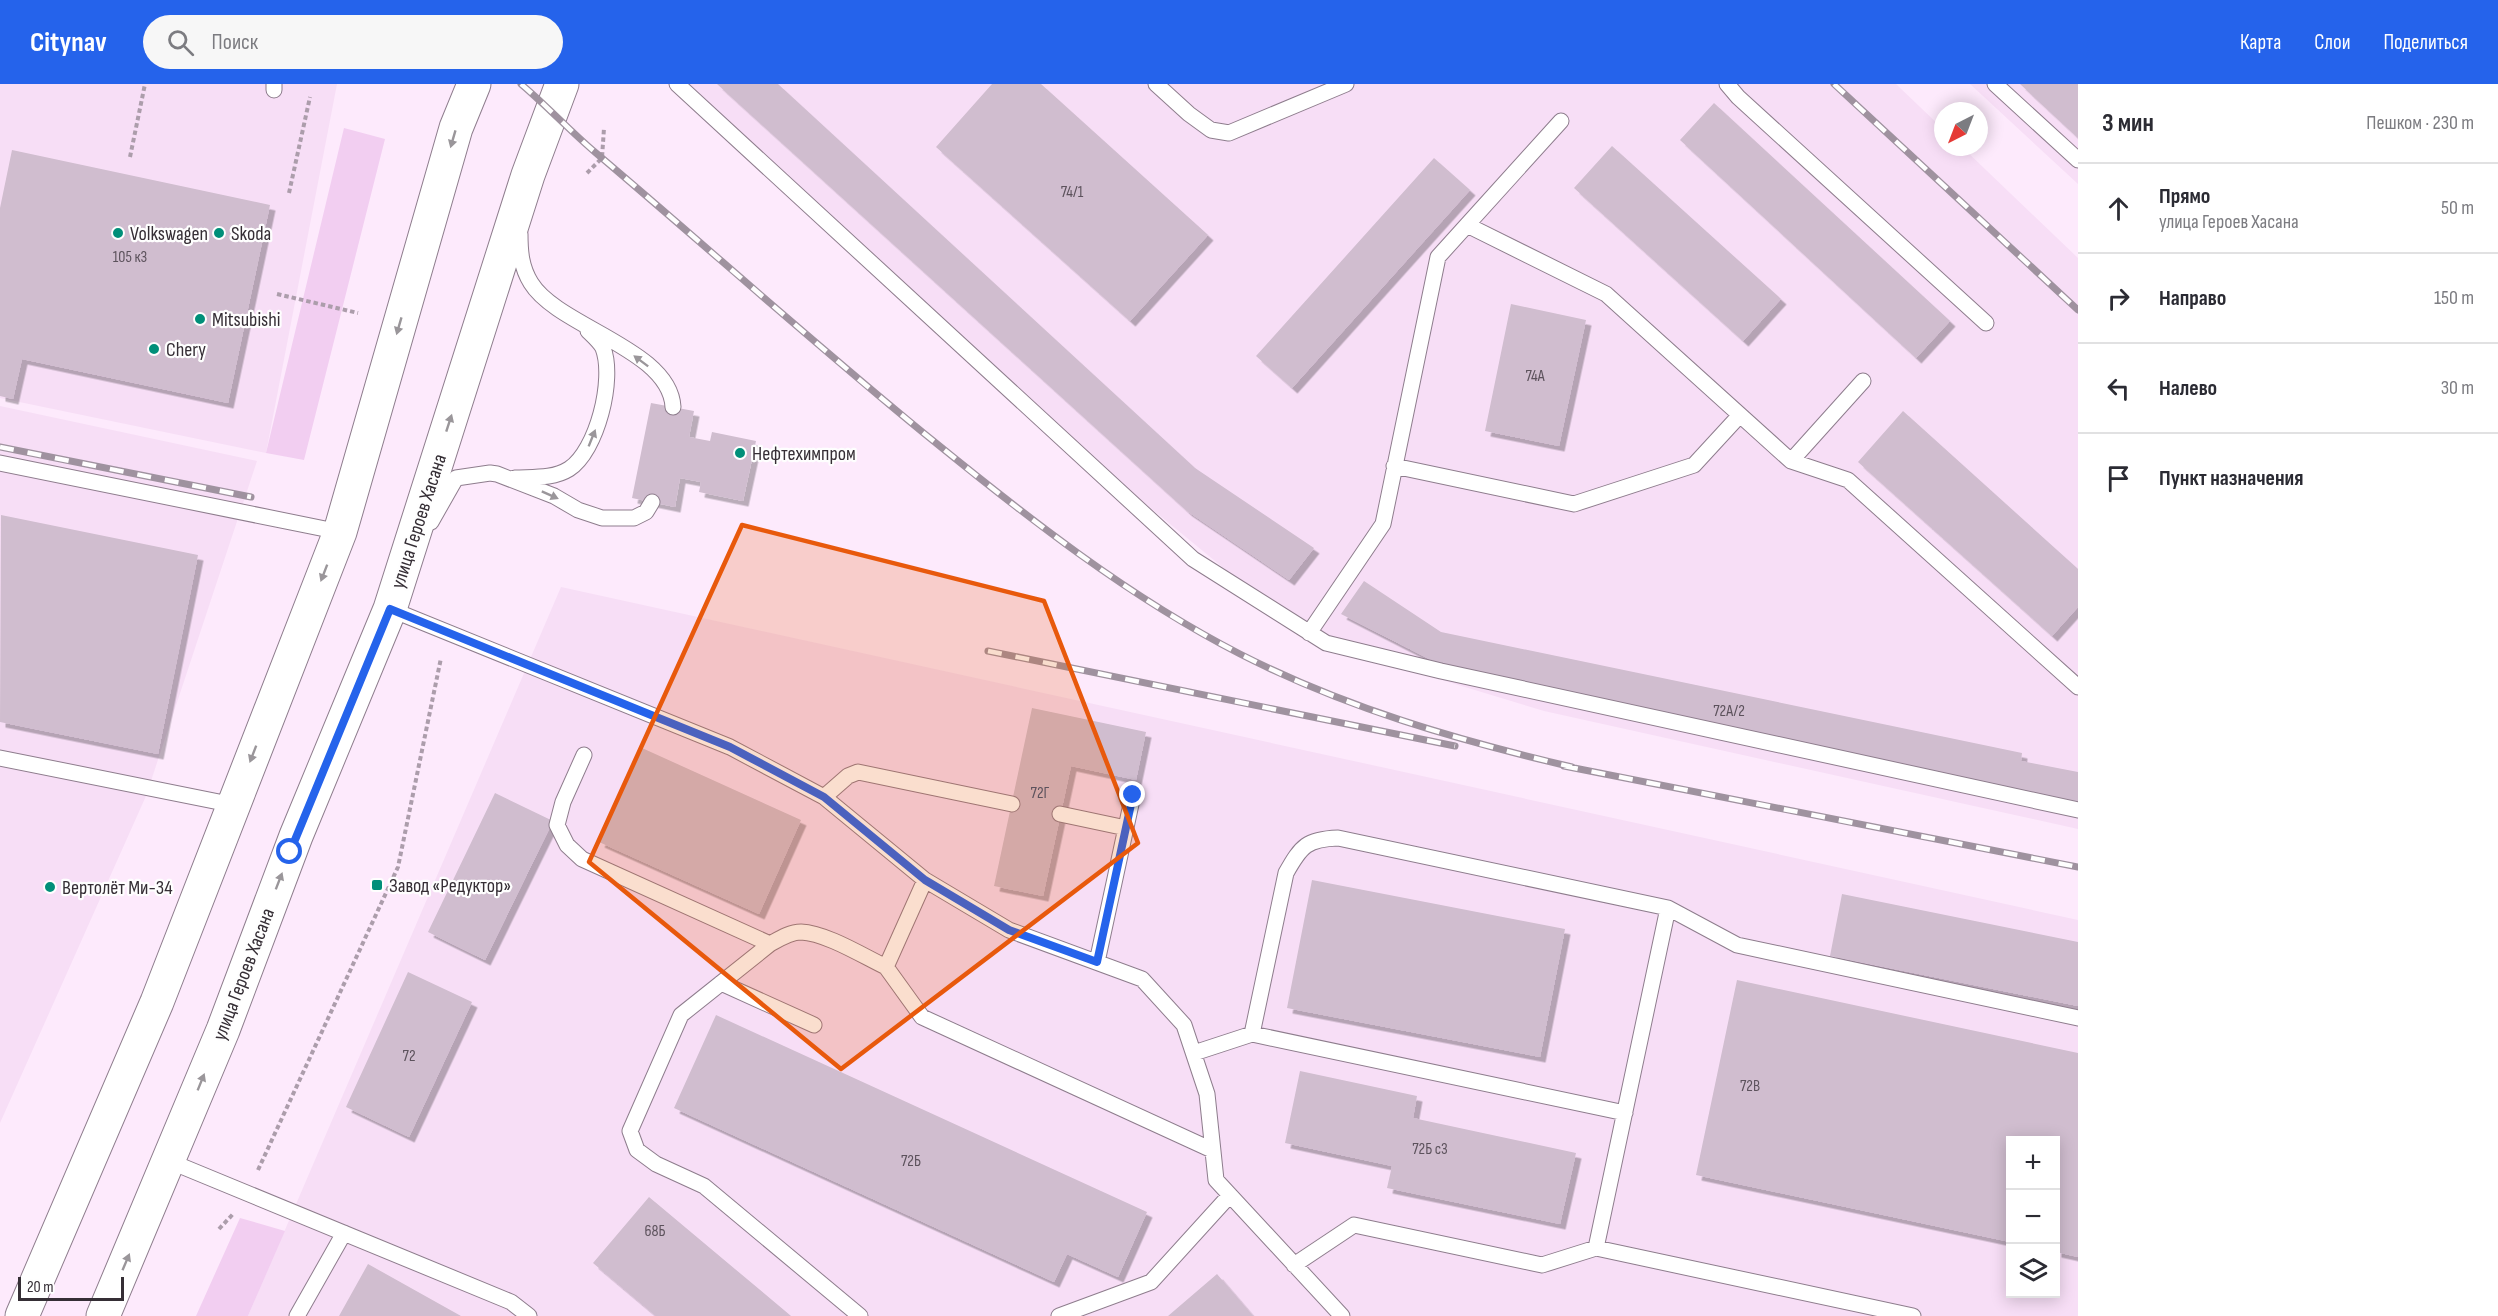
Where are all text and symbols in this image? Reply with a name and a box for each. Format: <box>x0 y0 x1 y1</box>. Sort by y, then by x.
search box <box>143 15 563 69</box>
text: Citynav <box>30 26 107 59</box>
icon: search <box>164 26 197 59</box>
text: Поиск <box>212 29 258 56</box>
text: Карта <box>2240 30 2281 55</box>
text: Слои <box>2314 30 2350 55</box>
text: Поделиться <box>2383 30 2468 55</box>
north arrow <box>1934 102 1988 156</box>
text: 3 мин <box>2102 108 2154 139</box>
text: Пешком · 230 m <box>2366 111 2474 135</box>
one-way arrow <box>448 130 457 148</box>
house number: 74/1 <box>1061 183 1084 202</box>
text: Прямо <box>2159 183 2210 210</box>
icon: ahead <box>2102 192 2135 225</box>
text: 50 m <box>2441 196 2474 220</box>
text: улица Героев Хасана <box>2159 210 2299 234</box>
place label: Volkswagen <box>130 222 208 246</box>
place label: Skoda <box>231 222 271 246</box>
marker: Volkswagen <box>111 226 125 240</box>
marker: Skoda <box>212 226 226 240</box>
house number: 105 к3 <box>113 248 147 267</box>
icon: right <box>2102 282 2135 315</box>
text: Направо <box>2159 285 2226 312</box>
text: 150 m <box>2434 286 2474 310</box>
place label: Mitsubishi <box>212 308 281 332</box>
marker: Mitsubishi <box>193 312 207 326</box>
one-way arrow <box>394 317 403 335</box>
place label: Chery <box>166 338 206 362</box>
marker: Chery <box>147 342 161 356</box>
one-way arrow <box>634 355 649 367</box>
house number: 74А <box>1525 367 1545 386</box>
icon: left <box>2102 372 2135 405</box>
text: Налево <box>2159 375 2217 402</box>
text: 30 m <box>2441 376 2474 400</box>
one-way arrow <box>445 414 454 432</box>
one-way arrow <box>587 429 597 447</box>
place label: Нефтехимпром <box>752 442 856 466</box>
marker: Нефтехимпром <box>733 446 747 460</box>
street label: улица Героев Хасана <box>386 451 452 592</box>
icon: arrive <box>2102 462 2135 495</box>
text: Пункт назначения <box>2159 465 2303 492</box>
one-way arrow <box>541 490 559 500</box>
one-way arrow <box>319 564 328 582</box>
house number: 72А/2 <box>1713 702 1745 721</box>
one-way arrow <box>248 746 258 764</box>
route end <box>1119 781 1145 807</box>
house number: 72Г <box>1031 784 1050 803</box>
route start <box>276 838 302 864</box>
one-way arrow <box>275 872 284 890</box>
place label: Завод «Редуктор» <box>389 874 511 898</box>
place label: Вертолёт Ми-34 <box>62 876 173 900</box>
marker: Завод «Редуктор» <box>370 878 384 892</box>
marker: Вертолёт Ми-34 <box>43 880 57 894</box>
street label: улица Героев Хасана <box>208 905 280 1044</box>
house number: 72 <box>403 1047 415 1066</box>
one-way arrow <box>196 1073 206 1091</box>
house number: 72В <box>1740 1077 1760 1096</box>
map controls <box>2006 1136 2060 1298</box>
button: + <box>2006 1136 2060 1190</box>
house number: 72Б с3 <box>1412 1140 1448 1159</box>
house number: 72Б <box>901 1152 921 1171</box>
button: − <box>2006 1190 2060 1244</box>
house number: 68Б <box>644 1222 666 1241</box>
button: layers <box>2006 1244 2060 1298</box>
one-way arrow <box>121 1253 131 1271</box>
scale bar <box>18 1274 124 1302</box>
text: 20 m <box>27 1278 54 1297</box>

